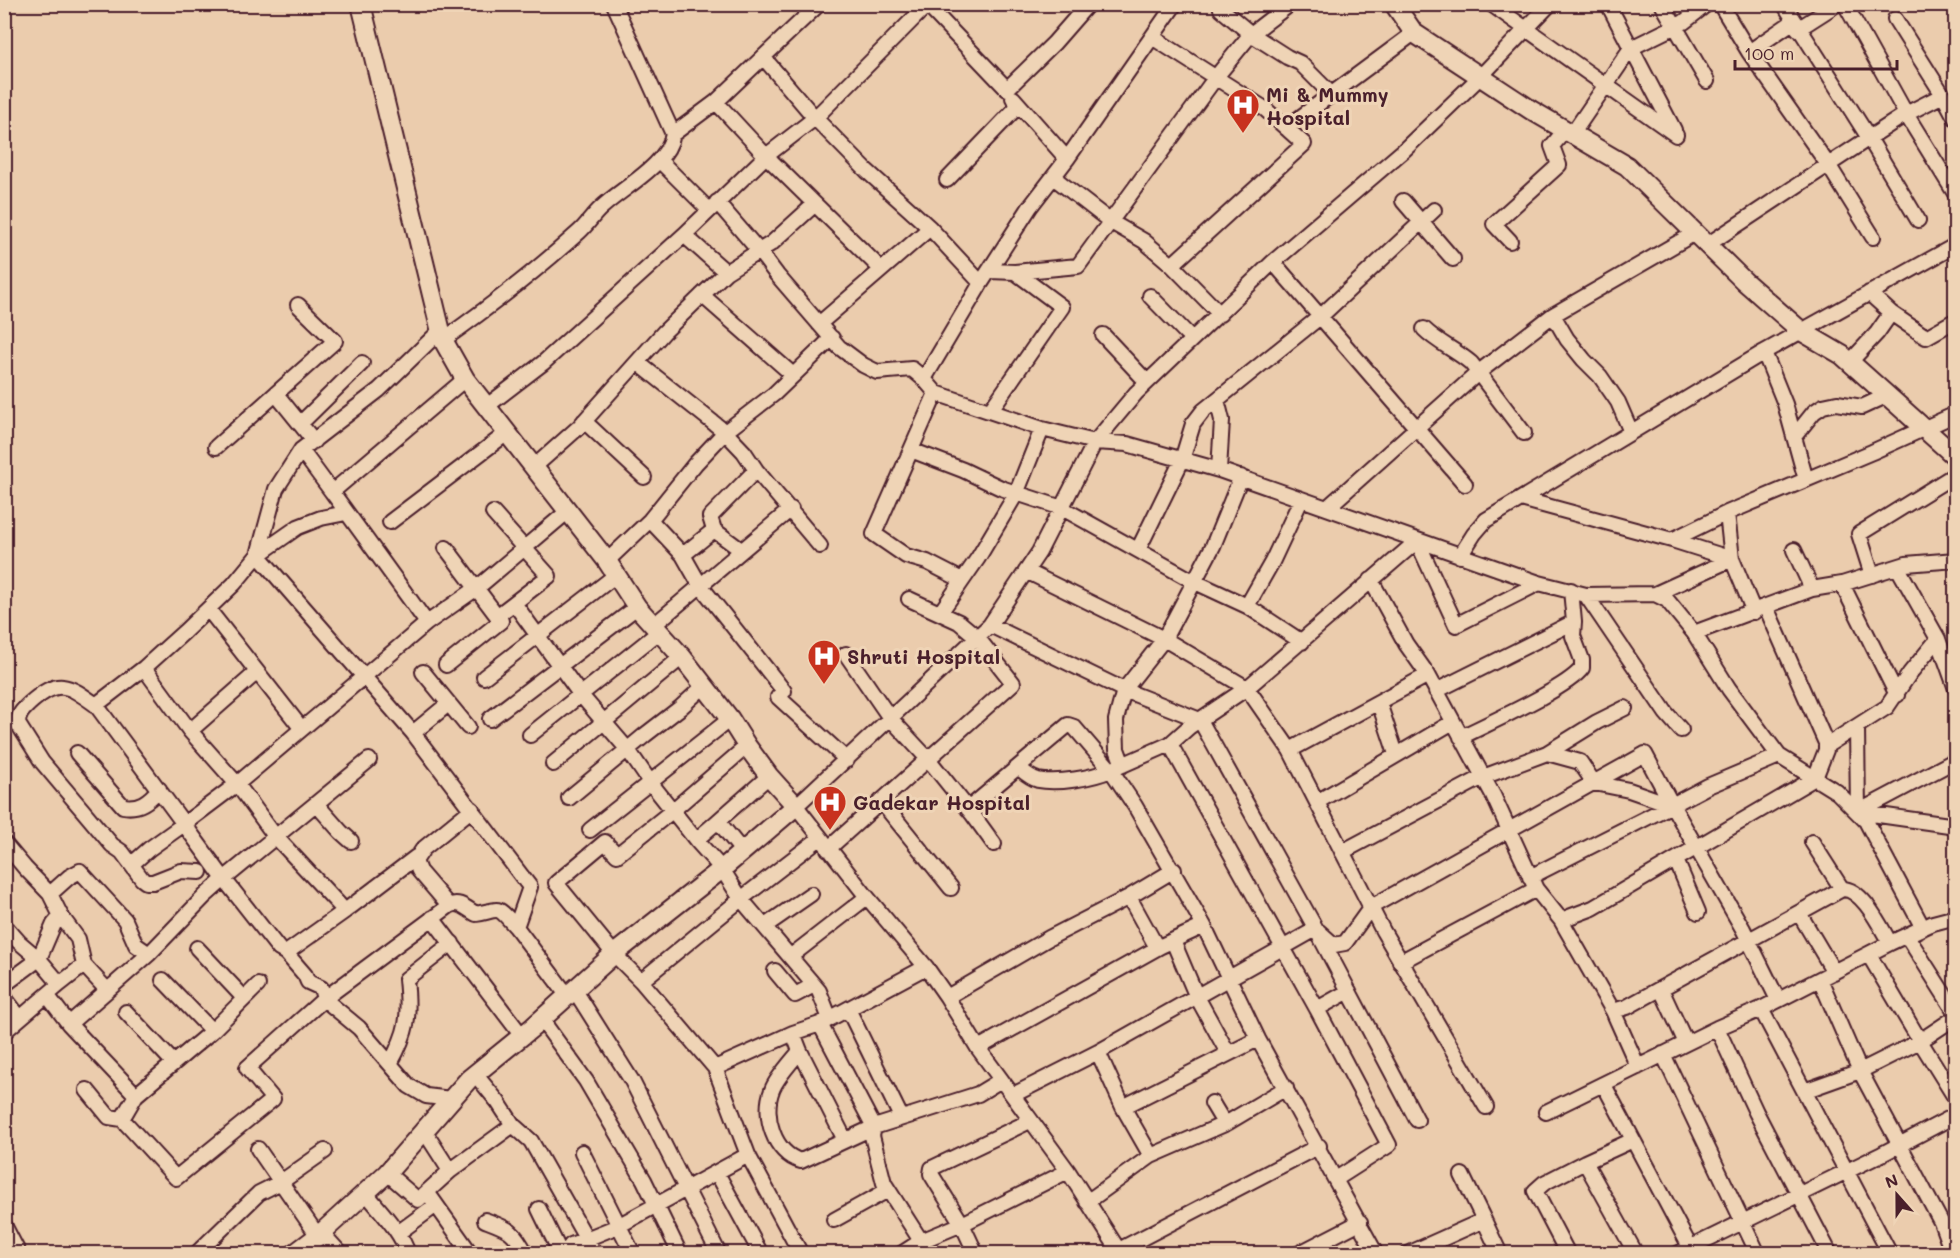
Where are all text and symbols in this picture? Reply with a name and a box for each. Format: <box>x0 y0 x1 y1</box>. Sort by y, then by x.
scale bar <box>1735 33 1897 71</box>
text: 100 m <box>1744 41 1794 65</box>
place label: Mi & Mummy Hospital <box>1266 81 1389 130</box>
hospital icon: Mi & Mummy Hospital <box>1225 87 1261 134</box>
hospital icon: Shruti Hospital <box>806 638 842 685</box>
place label: Shruti Hospital <box>847 643 1000 669</box>
hospital icon: Gadekar Hospital <box>812 784 848 831</box>
place label: Gadekar Hospital <box>853 789 1030 815</box>
north arrow <box>1867 1165 1927 1225</box>
text: N <box>1882 1169 1901 1193</box>

